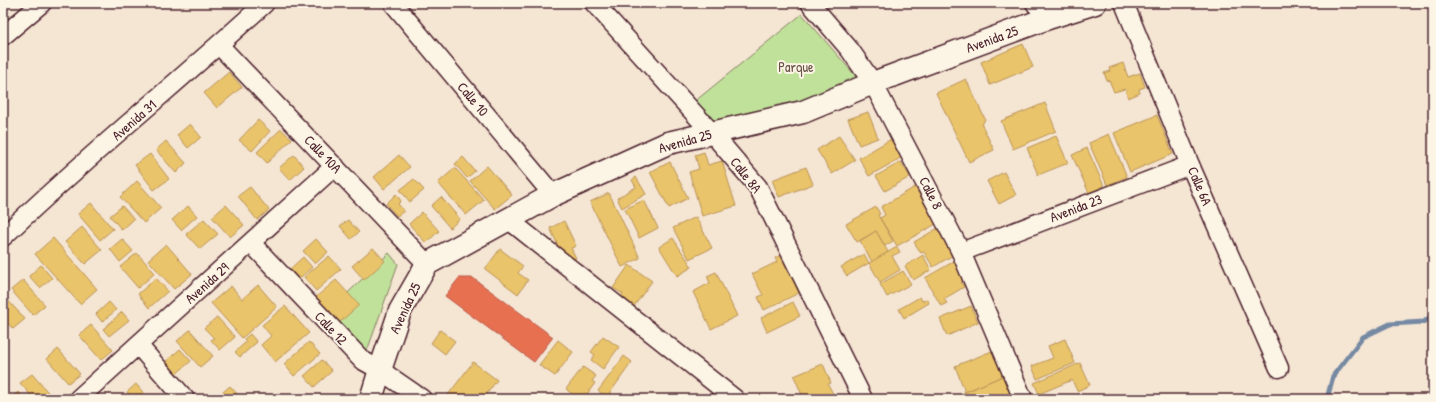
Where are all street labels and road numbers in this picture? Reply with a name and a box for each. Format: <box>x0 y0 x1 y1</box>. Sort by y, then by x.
street label: Avenida 25 <box>963 20 1021 57</box>
street label: Calle 10 <box>453 78 493 120</box>
street label: Avenida 31 <box>107 95 160 144</box>
street label: Avenida 25 <box>656 124 714 157</box>
street label: Calle 10A <box>300 130 346 177</box>
street label: Calle 8A <box>726 153 767 197</box>
street label: Calle 6A <box>1184 163 1217 208</box>
street label: Calle 8 <box>915 173 948 212</box>
street label: Avenida 23 <box>1047 189 1105 226</box>
street label: Avenida 29 <box>180 258 233 308</box>
street label: Avenida 25 <box>384 279 425 336</box>
street label: Calle 12 <box>311 307 352 349</box>

